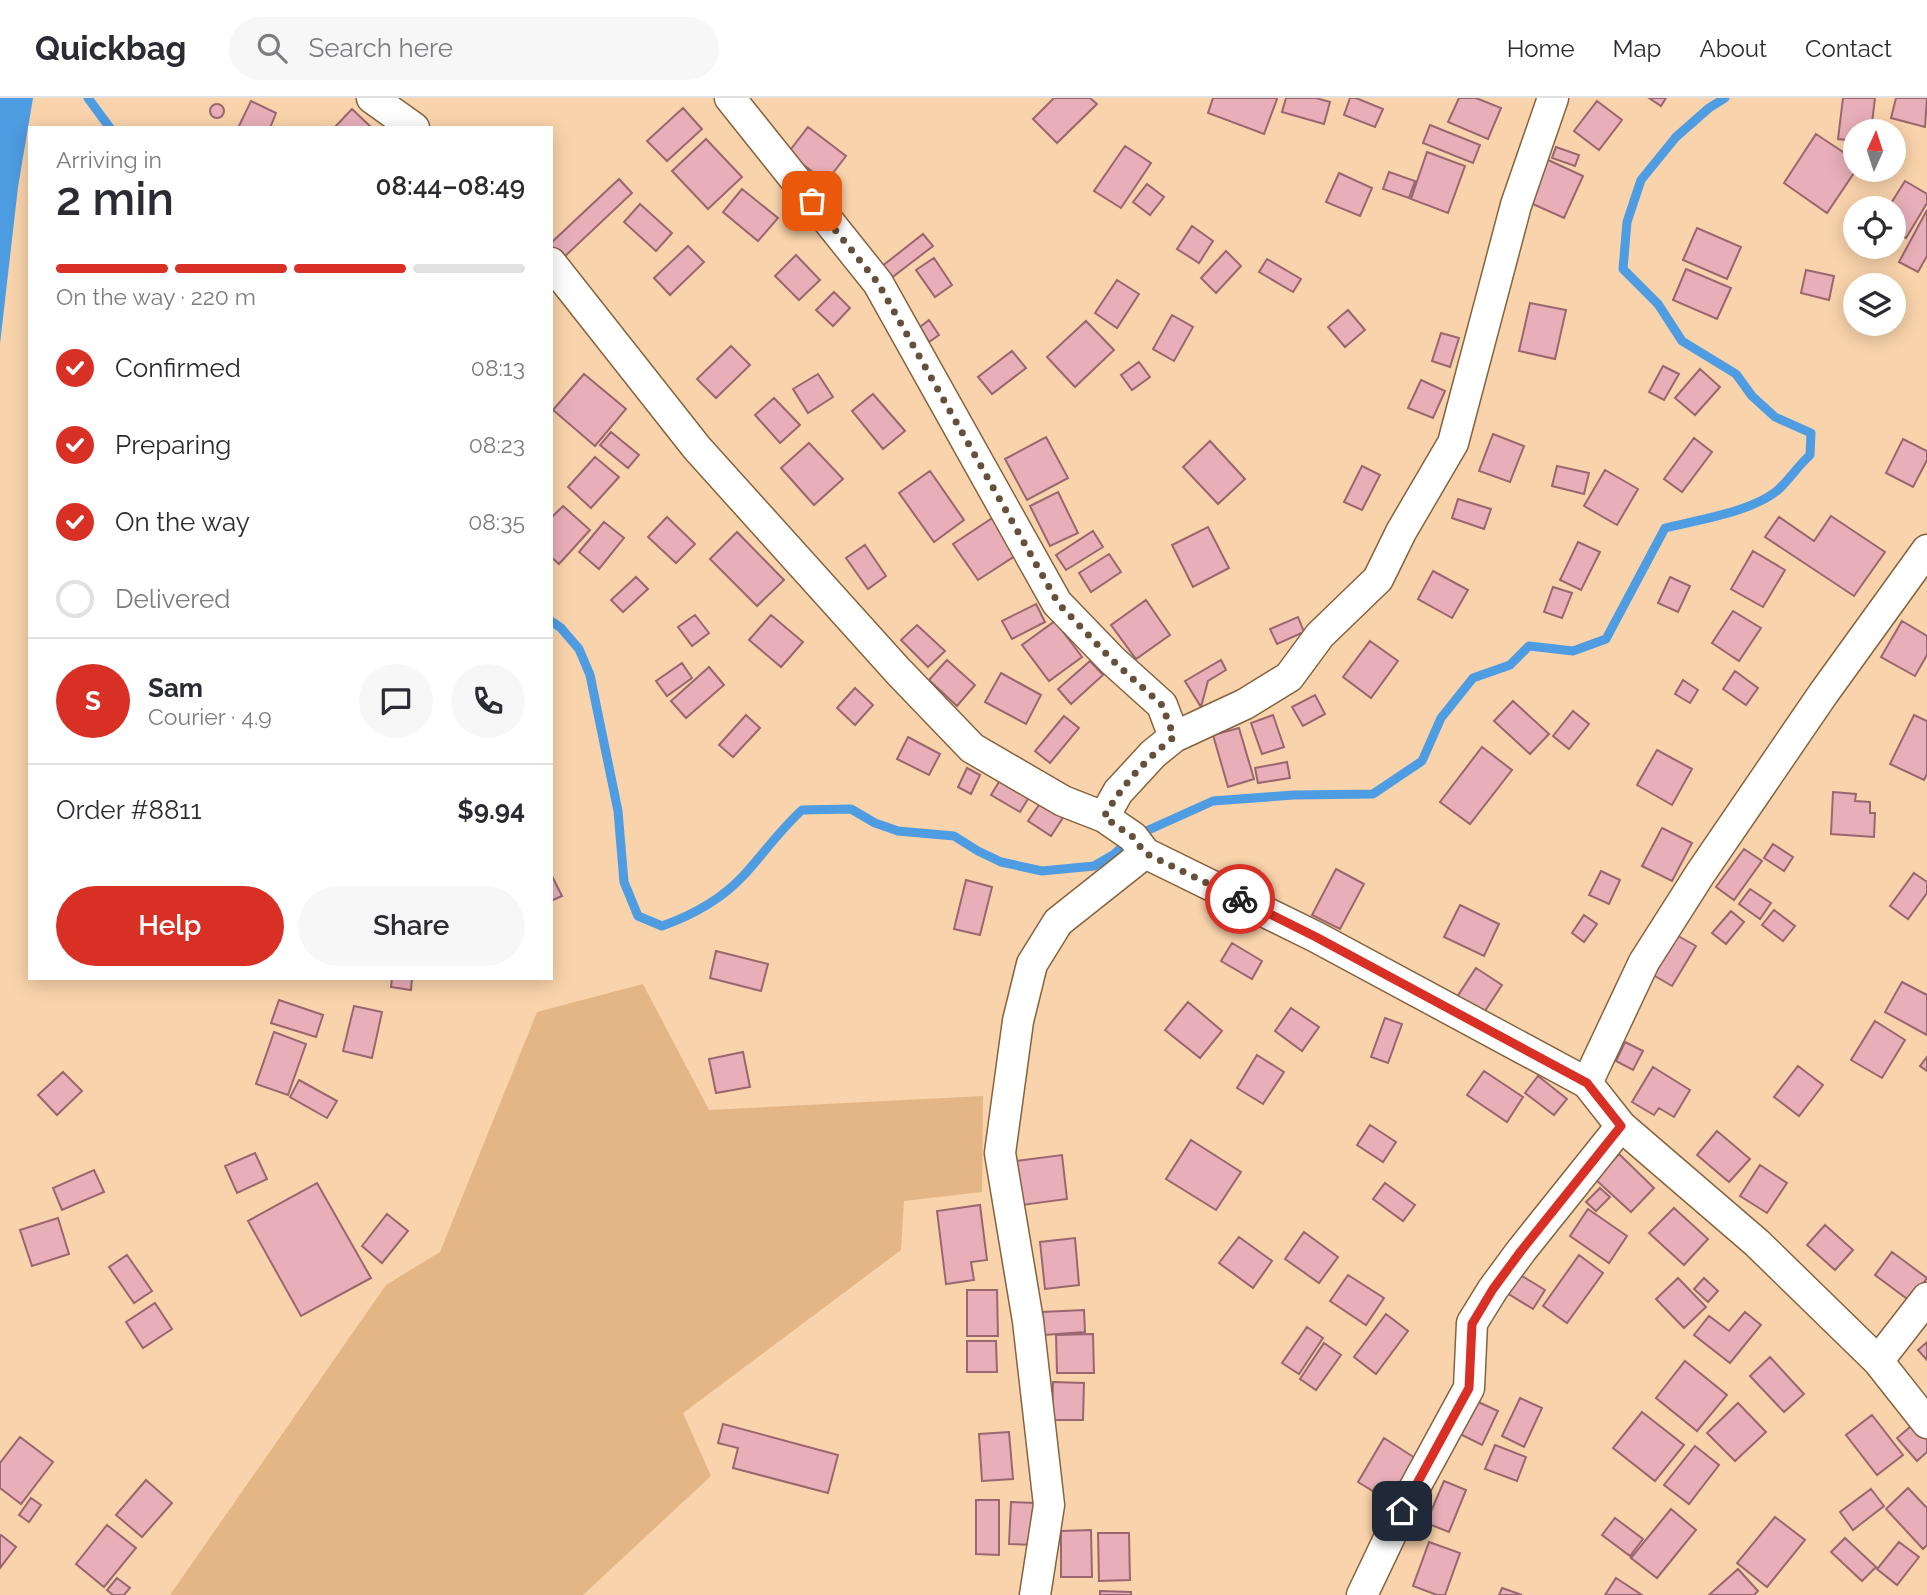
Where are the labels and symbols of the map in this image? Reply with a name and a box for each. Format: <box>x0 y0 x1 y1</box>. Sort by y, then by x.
north arrow <box>1843 119 1906 182</box>
pin <box>782 171 842 231</box>
courier <box>1205 864 1275 934</box>
pin <box>1372 1481 1432 1541</box>

